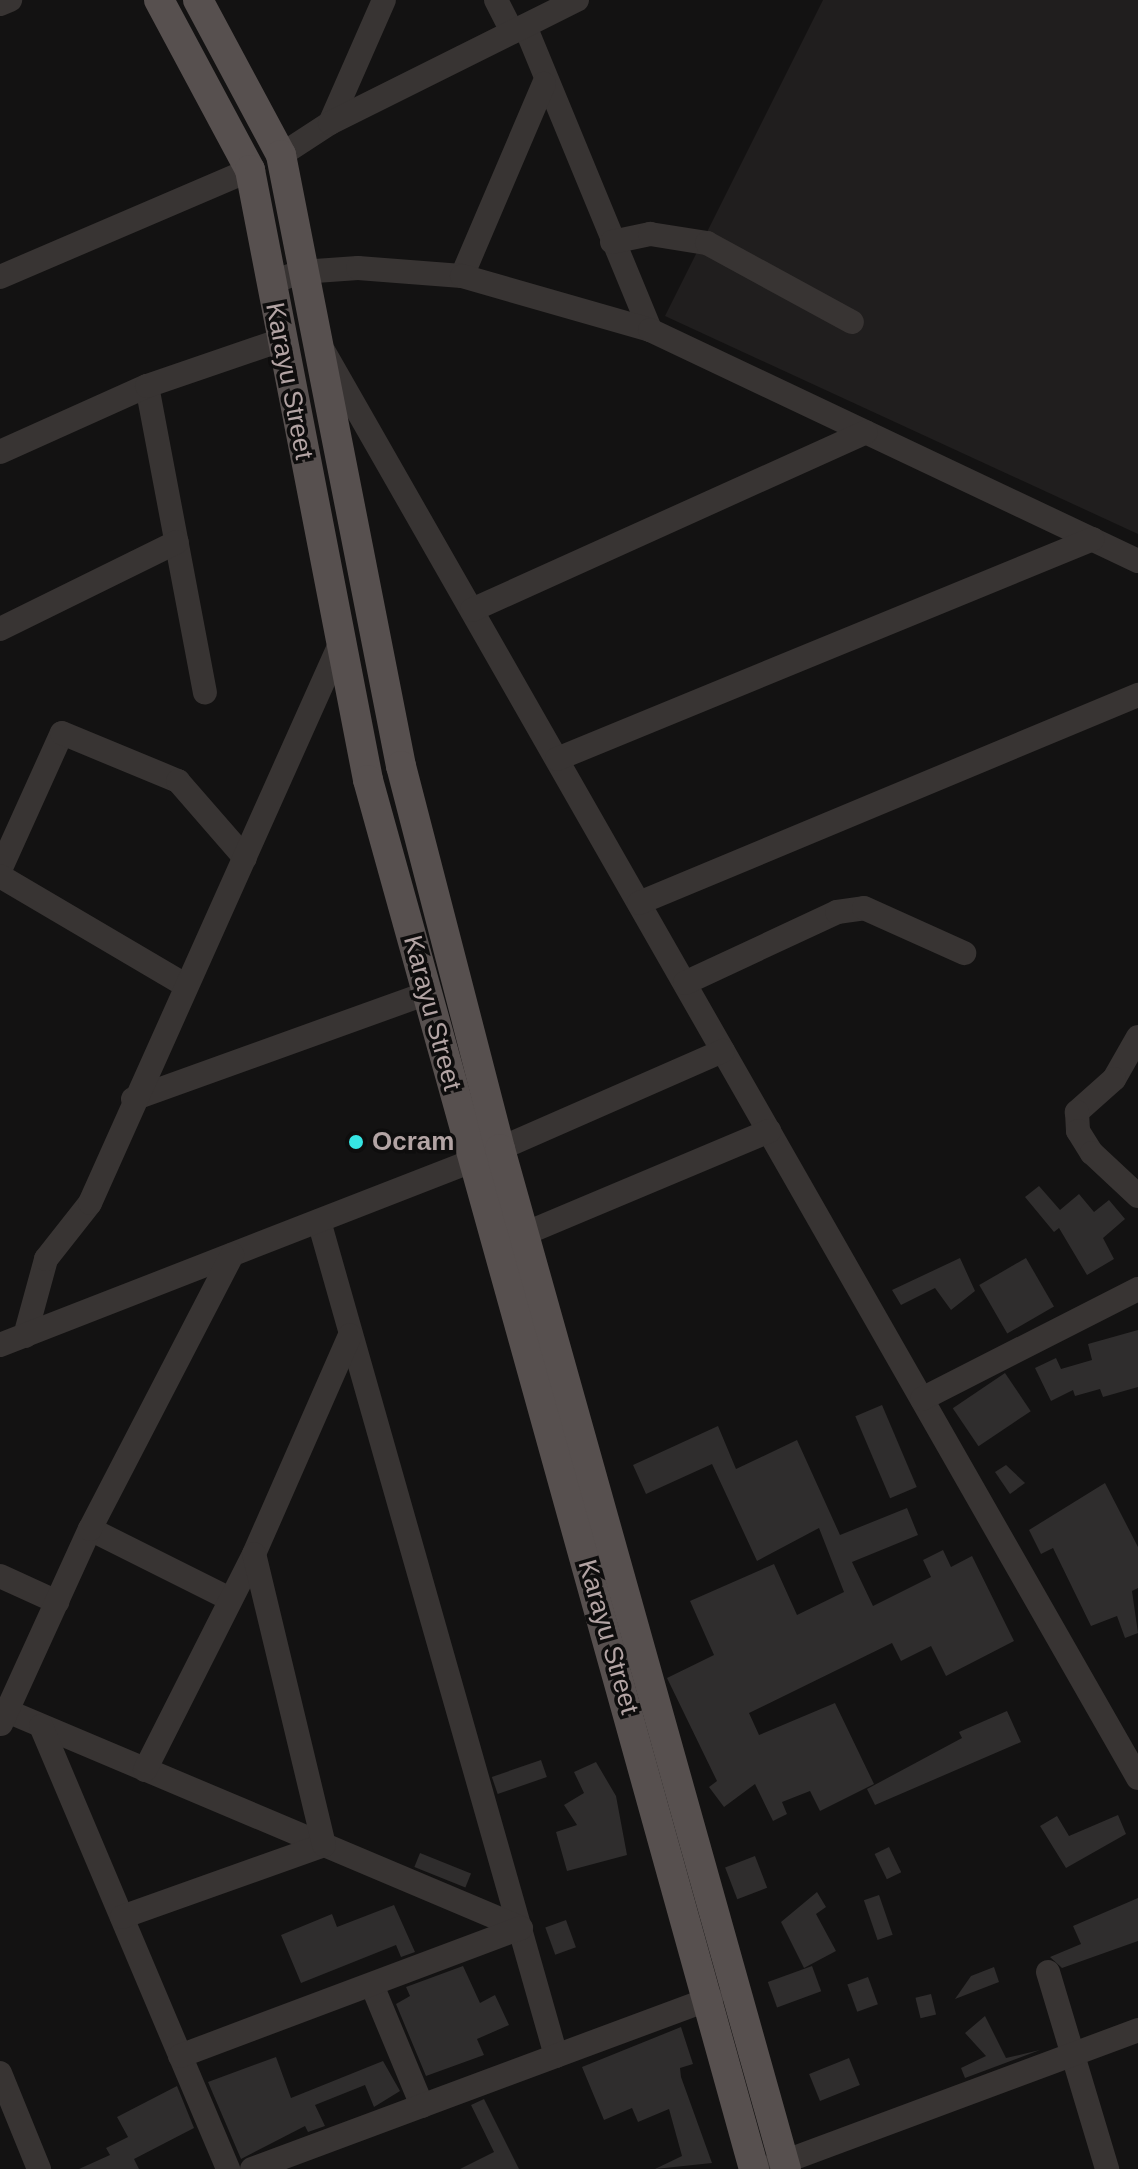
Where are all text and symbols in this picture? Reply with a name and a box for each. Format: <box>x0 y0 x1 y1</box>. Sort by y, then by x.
street label: Karayu Street <box>259 300 319 462</box>
street label: Karayu Street <box>396 932 468 1094</box>
place label: Ocram <box>372 1126 454 1158</box>
marker: Ocram <box>347 1133 365 1151</box>
street label: Karayu Street <box>571 1556 645 1718</box>

